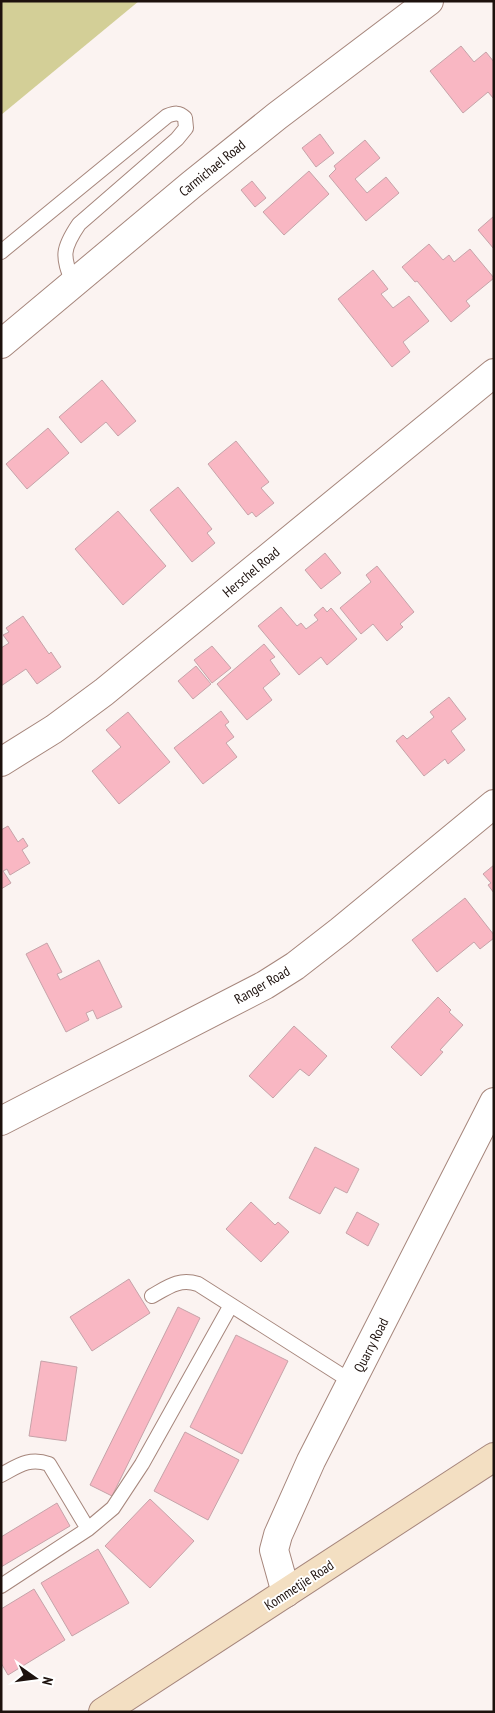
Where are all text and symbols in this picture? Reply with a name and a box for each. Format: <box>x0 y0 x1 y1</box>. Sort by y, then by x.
street label: Carmichael Road <box>175 136 249 200</box>
street label: Herschel Road <box>219 543 283 601</box>
street label: Ranger Road <box>231 962 293 1008</box>
street label: Quarry Road <box>350 1315 392 1375</box>
street label: Kommetjie Road <box>261 1556 337 1614</box>
north arrow <box>10 1653 60 1703</box>
text: N <box>38 1675 57 1687</box>

